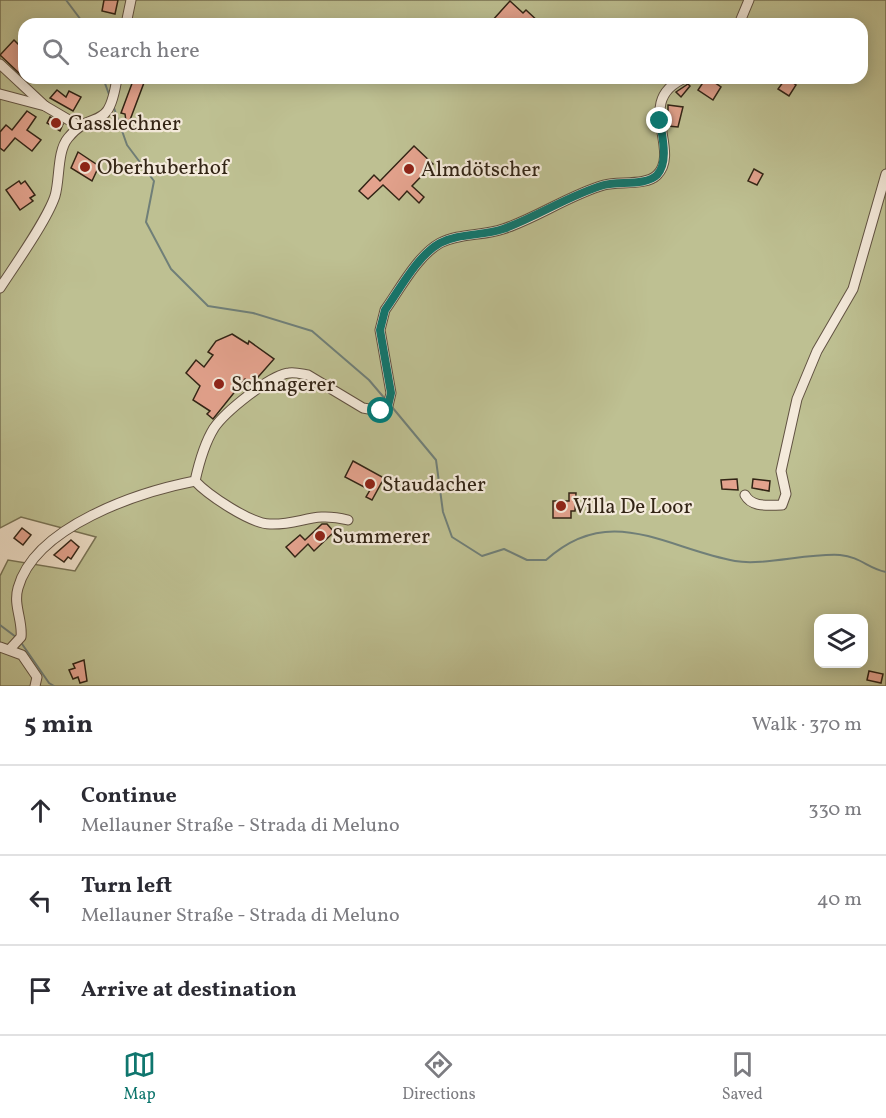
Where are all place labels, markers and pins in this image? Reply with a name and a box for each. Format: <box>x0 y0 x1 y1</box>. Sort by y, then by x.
place label: Gasslechner <box>68 110 181 139</box>
marker: Gasslechner <box>49 116 63 130</box>
place label: Oberhuberhof <box>97 154 230 183</box>
place label: Almdötscher <box>421 156 540 185</box>
marker: Oberhuberhof <box>78 160 92 174</box>
marker: Almdötscher <box>402 162 416 176</box>
place label: Schnagerer <box>231 371 335 400</box>
marker: Schnagerer <box>212 377 226 391</box>
place label: Staudacher <box>382 471 486 500</box>
marker: Staudacher <box>363 477 377 491</box>
place label: Villa De Loor <box>573 493 692 522</box>
marker: Villa De Loor <box>554 499 568 513</box>
place label: Summerer <box>332 523 430 552</box>
marker: Summerer <box>313 529 327 543</box>

